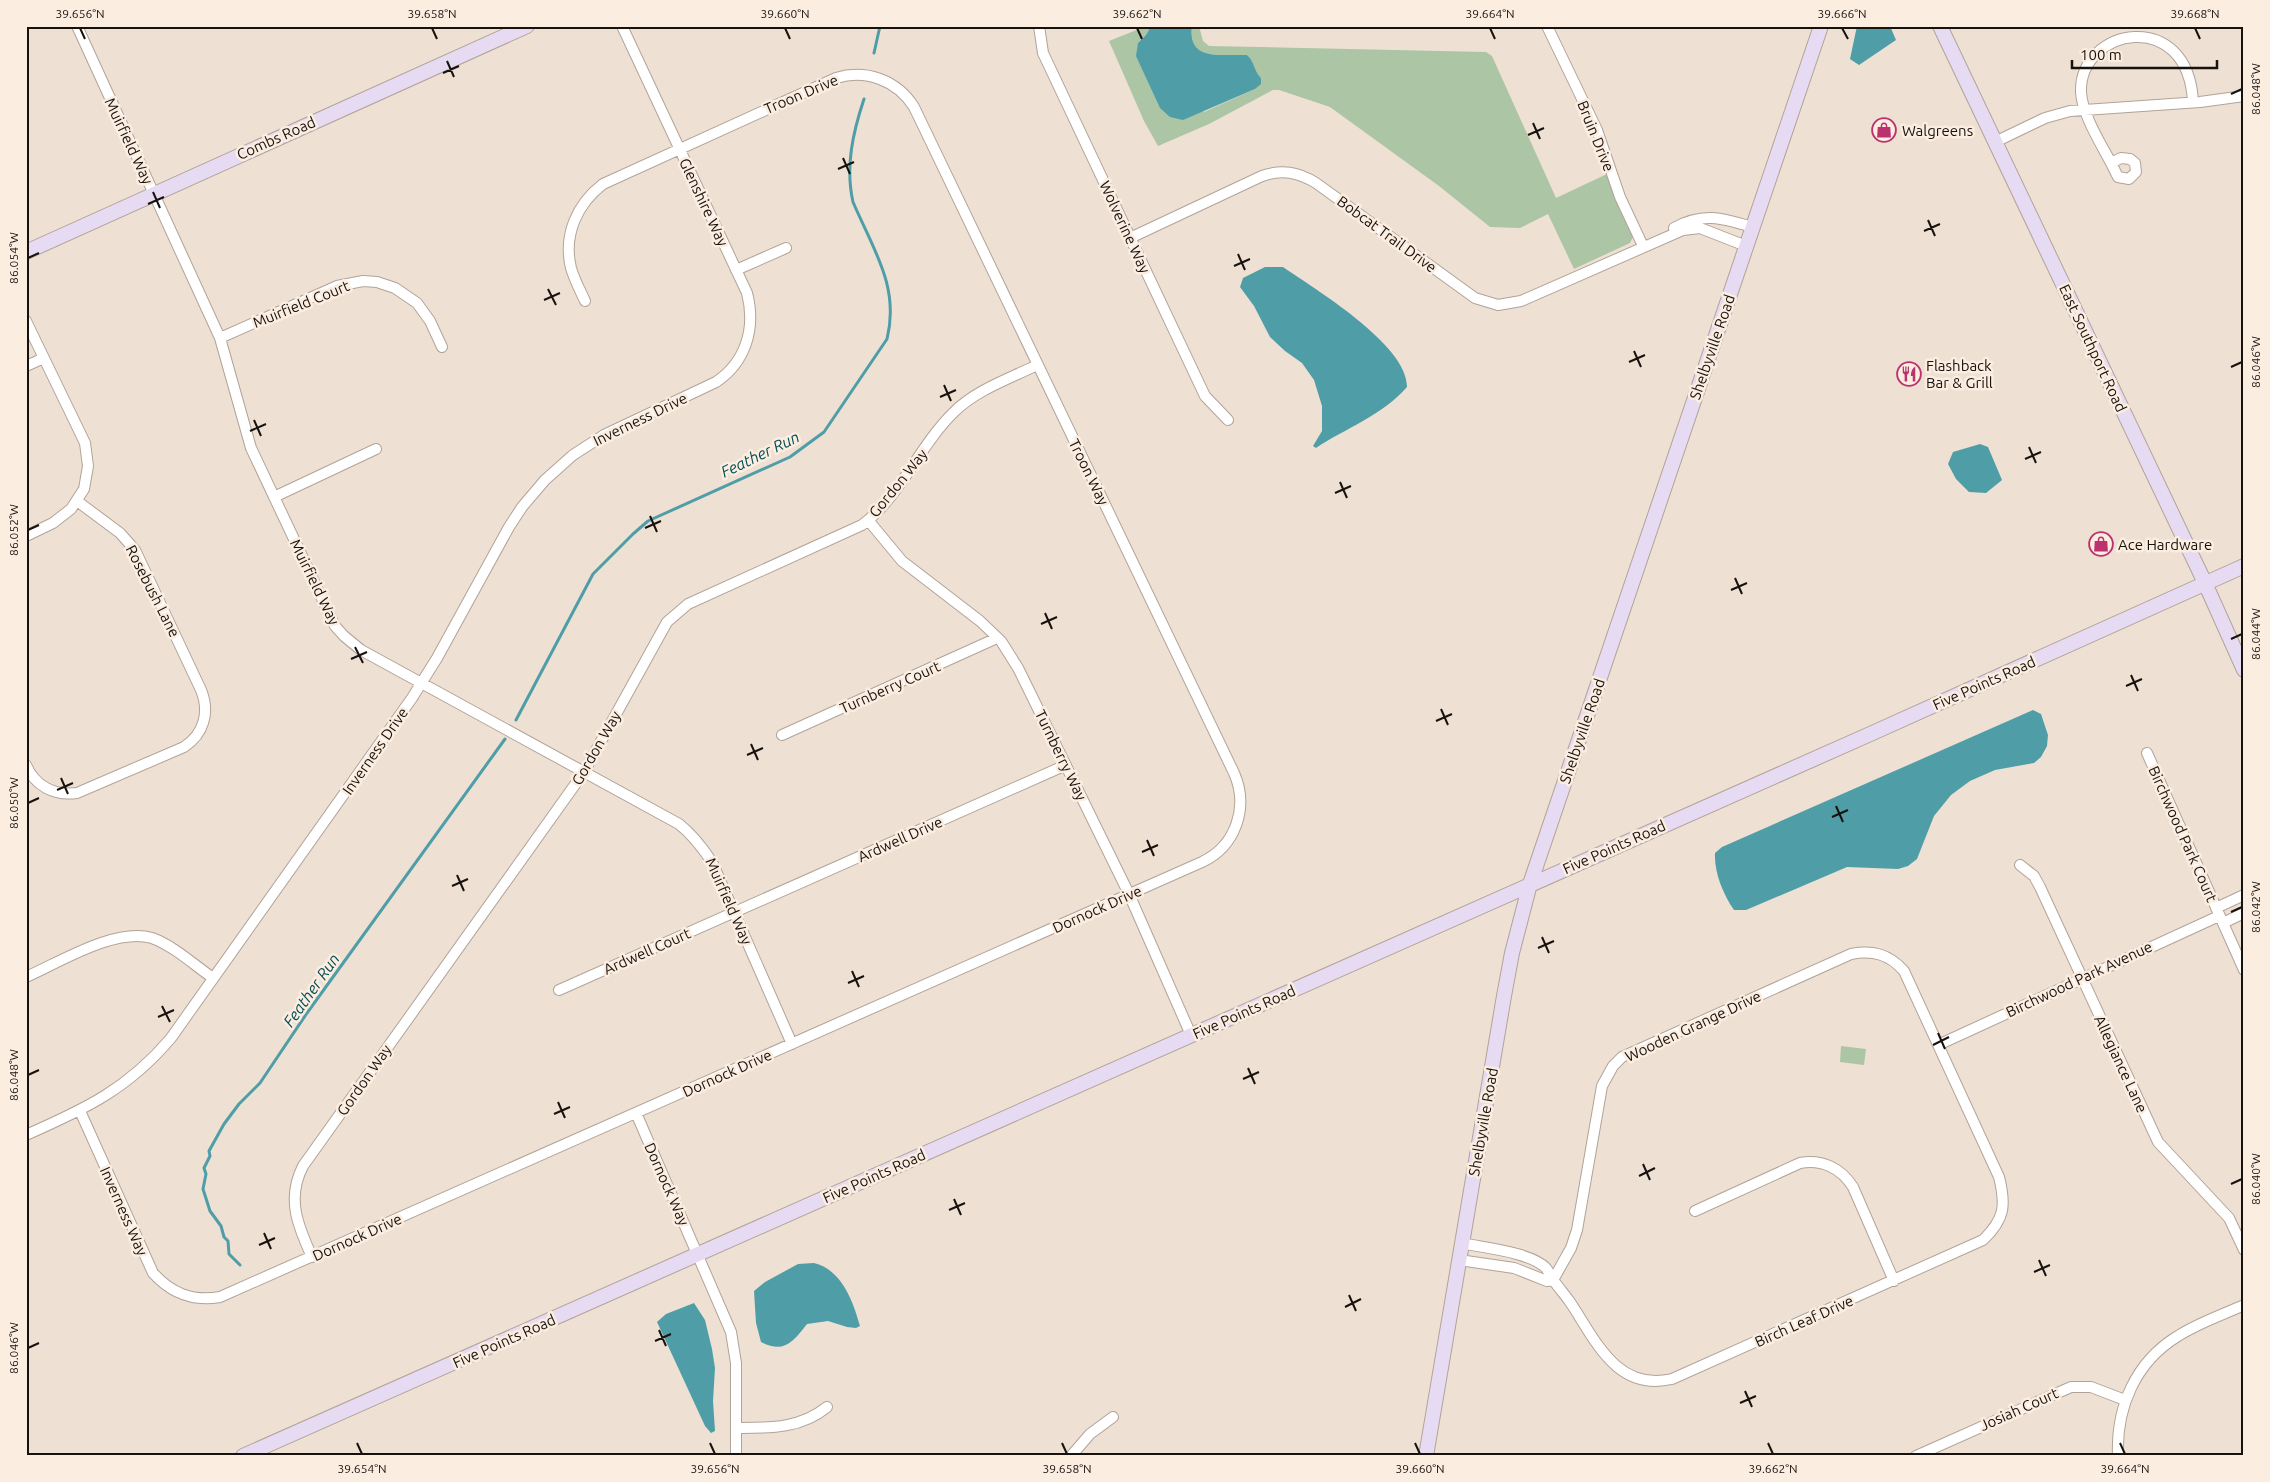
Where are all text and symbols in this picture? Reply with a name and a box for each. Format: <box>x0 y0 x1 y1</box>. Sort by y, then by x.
text: 39.656°N <box>55 7 105 20</box>
text: 39.658°N <box>407 7 457 20</box>
text: 39.660°N <box>760 7 810 20</box>
text: 39.662°N <box>1112 7 1162 20</box>
text: 39.664°N <box>1465 7 1515 20</box>
text: 39.666°N <box>1817 7 1867 20</box>
text: 39.668°N <box>2170 7 2220 20</box>
scale bar <box>2072 38 2218 70</box>
text: 100 m <box>2080 46 2122 63</box>
text: 86.048°W <box>2249 63 2262 115</box>
street label: Troon Drive <box>762 71 840 117</box>
street label: Muirfield Way <box>102 95 156 187</box>
street label: Bruin Drive <box>1574 98 1618 174</box>
street label: Combs Road <box>234 113 318 163</box>
shop icon: Walgreens <box>1871 117 1897 143</box>
place label: Walgreens <box>1902 122 1973 139</box>
street label: Glenshire Way <box>676 155 732 249</box>
street label: Wolverine Way <box>1096 178 1154 276</box>
street label: Bobcat Trail Drive <box>1334 192 1440 276</box>
text: 86.054°W <box>7 232 20 284</box>
street label: Muirfield Court <box>250 277 352 331</box>
street label: East Southport Road <box>2056 282 2130 414</box>
street label: Shelbyville Road <box>1686 292 1738 402</box>
text: 86.046°W <box>2249 336 2262 388</box>
place label: Flashback Bar & Grill <box>1926 357 1993 391</box>
restaurant icon: Flashback Bar & Grill <box>1896 361 1922 387</box>
street label: Inverness Drive <box>590 389 690 449</box>
water label: Feather Run <box>718 427 802 481</box>
street label: Troon Way <box>1066 436 1112 508</box>
street label: Gordon Way <box>865 446 931 520</box>
text: 86.052°W <box>7 504 20 556</box>
shop icon: Ace Hardware <box>2088 531 2114 557</box>
street label: Muirfield Way <box>287 536 343 628</box>
place label: Ace Hardware <box>2118 536 2212 553</box>
street label: Rosebush Lane <box>123 542 183 640</box>
text: 86.044°W <box>2249 608 2262 660</box>
street label: Five Points Road <box>1930 653 2038 713</box>
street label: Turnberry Court <box>837 657 943 717</box>
street label: Shelbyville Road <box>1556 676 1608 786</box>
street label: Inverness Drive <box>339 704 411 798</box>
street label: Turnberry Way <box>1032 707 1090 803</box>
street label: Gordon Way <box>568 708 624 788</box>
street label: Birchwood Park Court <box>2145 763 2221 905</box>
text: 86.050°W <box>7 777 20 829</box>
street label: Ardwell Drive <box>855 813 945 865</box>
street label: Five Points Road <box>1560 817 1668 877</box>
street label: Muirfield Way <box>702 855 756 947</box>
text: 86.042°W <box>2249 881 2262 933</box>
street label: Dornock Drive <box>1050 882 1144 936</box>
street label: Ardwell Court <box>601 924 693 978</box>
street label: Birchwood Park Avenue <box>2003 938 2155 1020</box>
water label: Feather Run <box>279 950 343 1030</box>
street label: Five Points Road <box>1190 982 1298 1042</box>
street label: Wooden Grange Drive <box>1622 987 1764 1065</box>
street label: Allegiance Lane <box>2091 1013 2151 1115</box>
street label: Gordon Way <box>333 1041 395 1119</box>
street label: Dornock Drive <box>680 1046 774 1100</box>
text: 86.048°W <box>7 1049 20 1101</box>
street label: Shelbyville Road <box>1465 1066 1501 1178</box>
street label: Dornock Way <box>641 1140 693 1228</box>
street label: Five Points Road <box>820 1146 928 1206</box>
text: 86.040°W <box>2249 1153 2262 1205</box>
street label: Inverness Way <box>97 1164 151 1258</box>
street label: Dornock Drive <box>310 1210 404 1264</box>
street label: Birch Leaf Drive <box>1752 1292 1856 1350</box>
street label: Five Points Road <box>450 1311 558 1371</box>
text: 86.046°W <box>7 1322 20 1374</box>
street label: Josiah Court <box>1977 1384 2061 1434</box>
text: 39.654°N <box>337 1462 387 1475</box>
text: 39.656°N <box>690 1462 740 1475</box>
text: 39.658°N <box>1042 1462 1092 1475</box>
text: 39.660°N <box>1395 1462 1445 1475</box>
text: 39.662°N <box>1748 1462 1798 1475</box>
text: 39.664°N <box>2100 1462 2150 1475</box>

